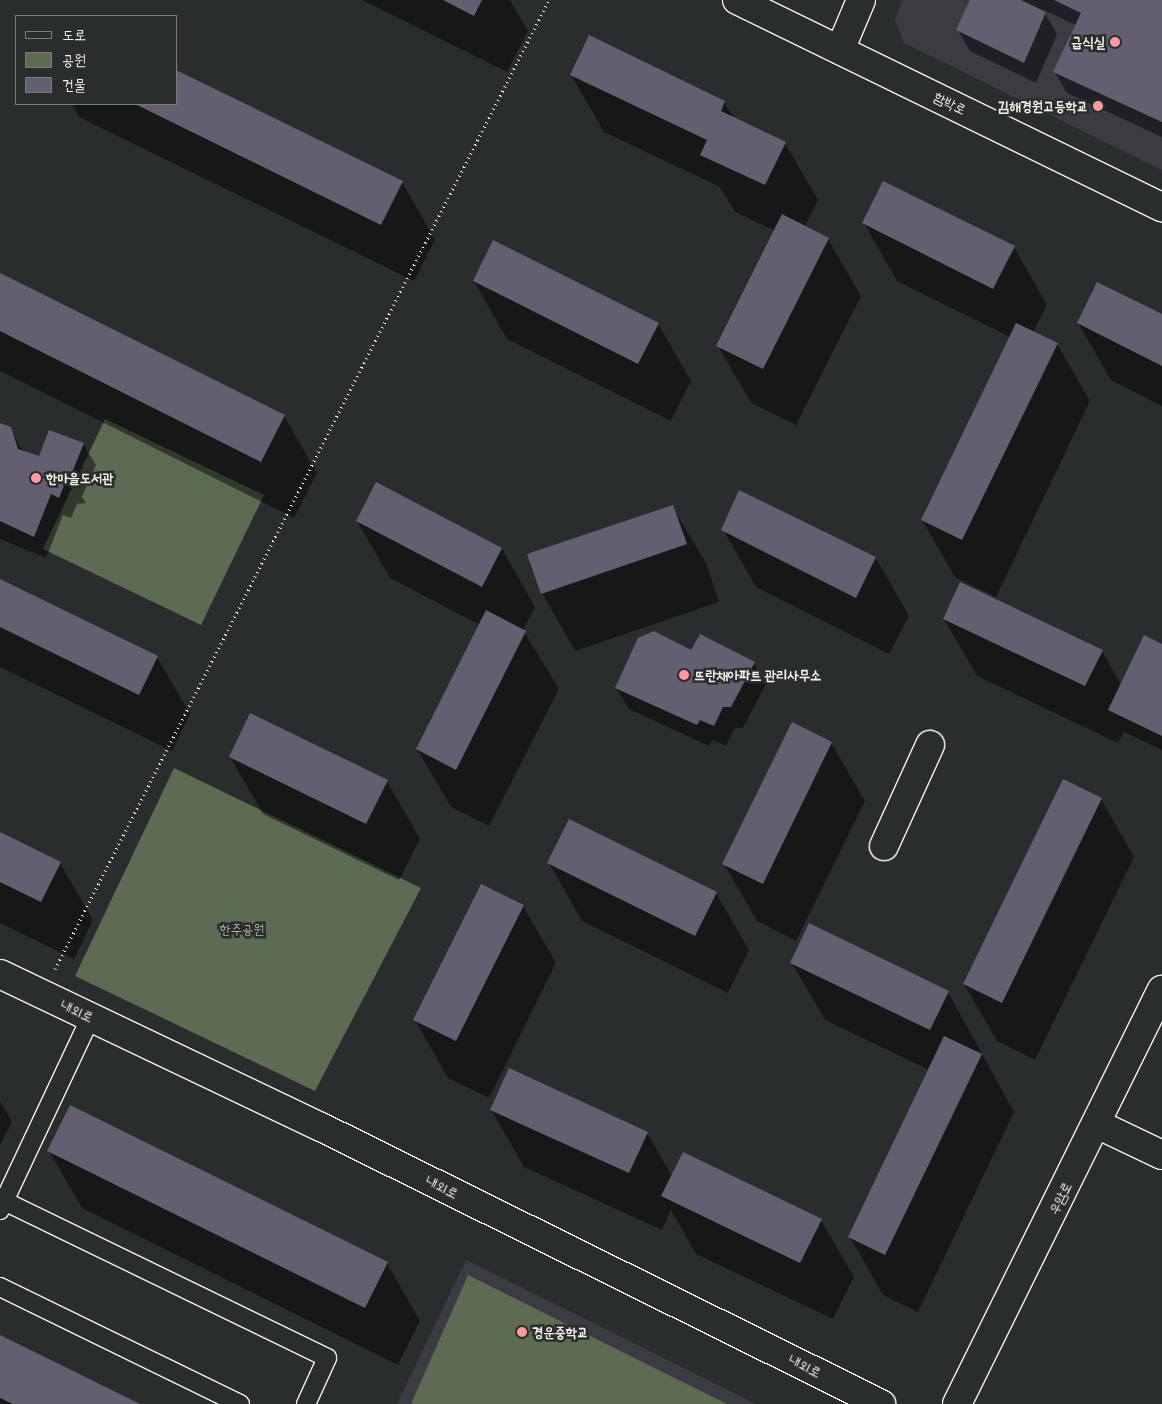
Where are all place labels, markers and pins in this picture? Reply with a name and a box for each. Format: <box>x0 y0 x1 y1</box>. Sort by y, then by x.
place label: 급식실 <box>1071 34 1105 50</box>
marker: 급식실 <box>1109 36 1121 48</box>
place label: 김해경원고등학교 <box>998 98 1088 114</box>
marker: 김해경원고등학교 <box>1092 100 1104 112</box>
place label: 한마을도서관 <box>46 470 114 486</box>
marker: 한마을도서관 <box>30 472 42 484</box>
place label: 뜨란채아파트 관리사무소 <box>694 667 821 683</box>
marker: 뜨란채아파트 관리사무소 <box>678 669 690 681</box>
place label: 경운중학교 <box>532 1324 588 1340</box>
marker: 경운중학교 <box>516 1326 528 1338</box>

